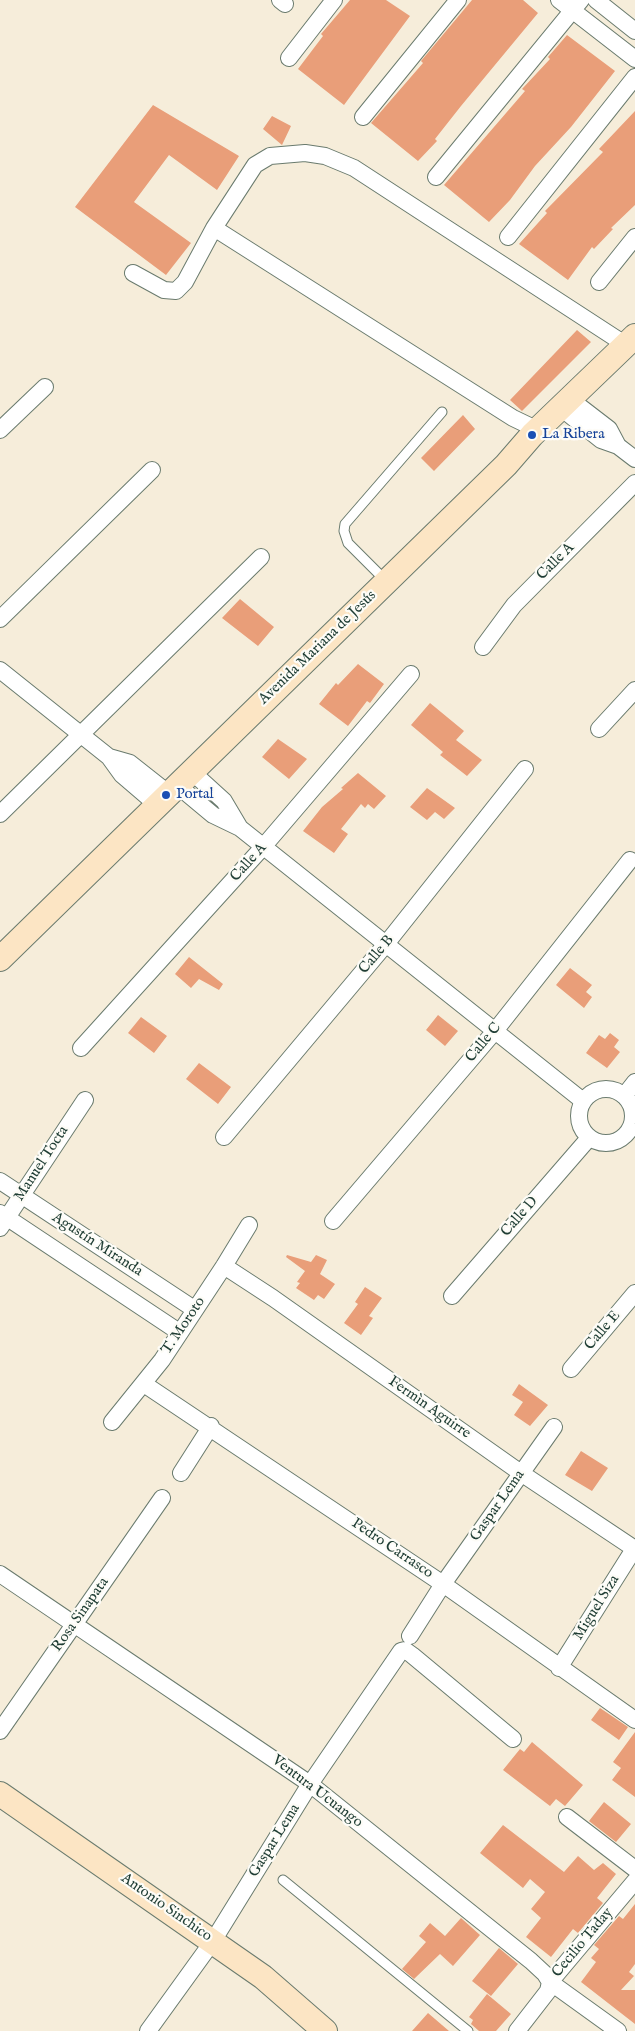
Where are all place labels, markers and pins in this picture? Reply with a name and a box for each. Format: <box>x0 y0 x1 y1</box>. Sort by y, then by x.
place label: La Ribera <box>542 426 605 444</box>
marker: La Ribera <box>526 429 538 441</box>
place label: Portal <box>176 786 214 804</box>
marker: Portal <box>160 789 172 801</box>

